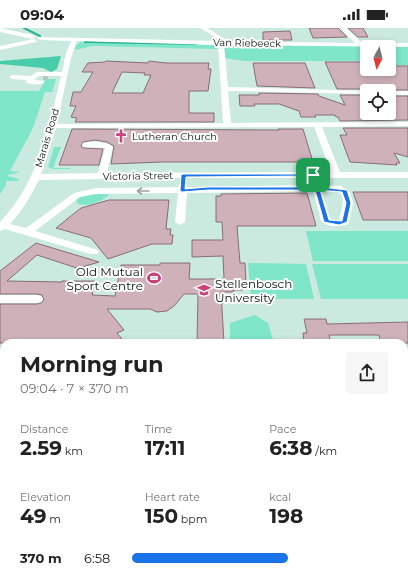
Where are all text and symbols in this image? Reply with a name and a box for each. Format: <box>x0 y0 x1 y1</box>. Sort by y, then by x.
text: 09:04 <box>20 5 64 24</box>
street label: Van Riebeeck <box>213 36 281 50</box>
north arrow <box>360 40 396 76</box>
map controls <box>360 40 396 120</box>
button: locate <box>360 84 396 120</box>
street label: Marais Road <box>32 107 62 169</box>
church icon: Lutheran Church <box>113 128 129 144</box>
place label: Lutheran Church <box>132 130 217 143</box>
pin <box>296 158 330 192</box>
icon: arrive <box>302 164 324 186</box>
street label: Victoria Street <box>103 169 173 183</box>
one-way arrow <box>137 187 150 195</box>
place label: Old Mutual Sport Centre <box>67 264 143 293</box>
sports icon: Old Mutual Sport Centre <box>146 270 162 286</box>
place label: Stellenbosch University <box>215 276 292 305</box>
school or university icon: Stellenbosch University <box>196 282 212 298</box>
text: Morning run <box>20 351 163 378</box>
button: share <box>346 352 388 394</box>
text: 09:04 · 7 × 370 m <box>20 380 129 396</box>
text: Distance <box>20 422 68 436</box>
text: Time <box>145 422 172 436</box>
text: Pace <box>269 422 296 436</box>
text: 2.59 <box>20 436 62 460</box>
text: 17:11 <box>145 436 185 460</box>
text: 6:38 <box>269 436 312 460</box>
text: km <box>62 444 83 458</box>
text: /km <box>312 444 337 458</box>
text: Elevation <box>20 490 71 504</box>
text: Heart rate <box>145 490 200 504</box>
text: kcal <box>269 490 291 504</box>
text: 49 <box>20 504 46 528</box>
text: 150 <box>145 504 178 528</box>
text: 198 <box>269 504 303 528</box>
text: m <box>46 512 61 526</box>
text: bpm <box>178 512 207 526</box>
text: 370 m <box>20 550 62 566</box>
text: 6:58 <box>84 550 110 566</box>

